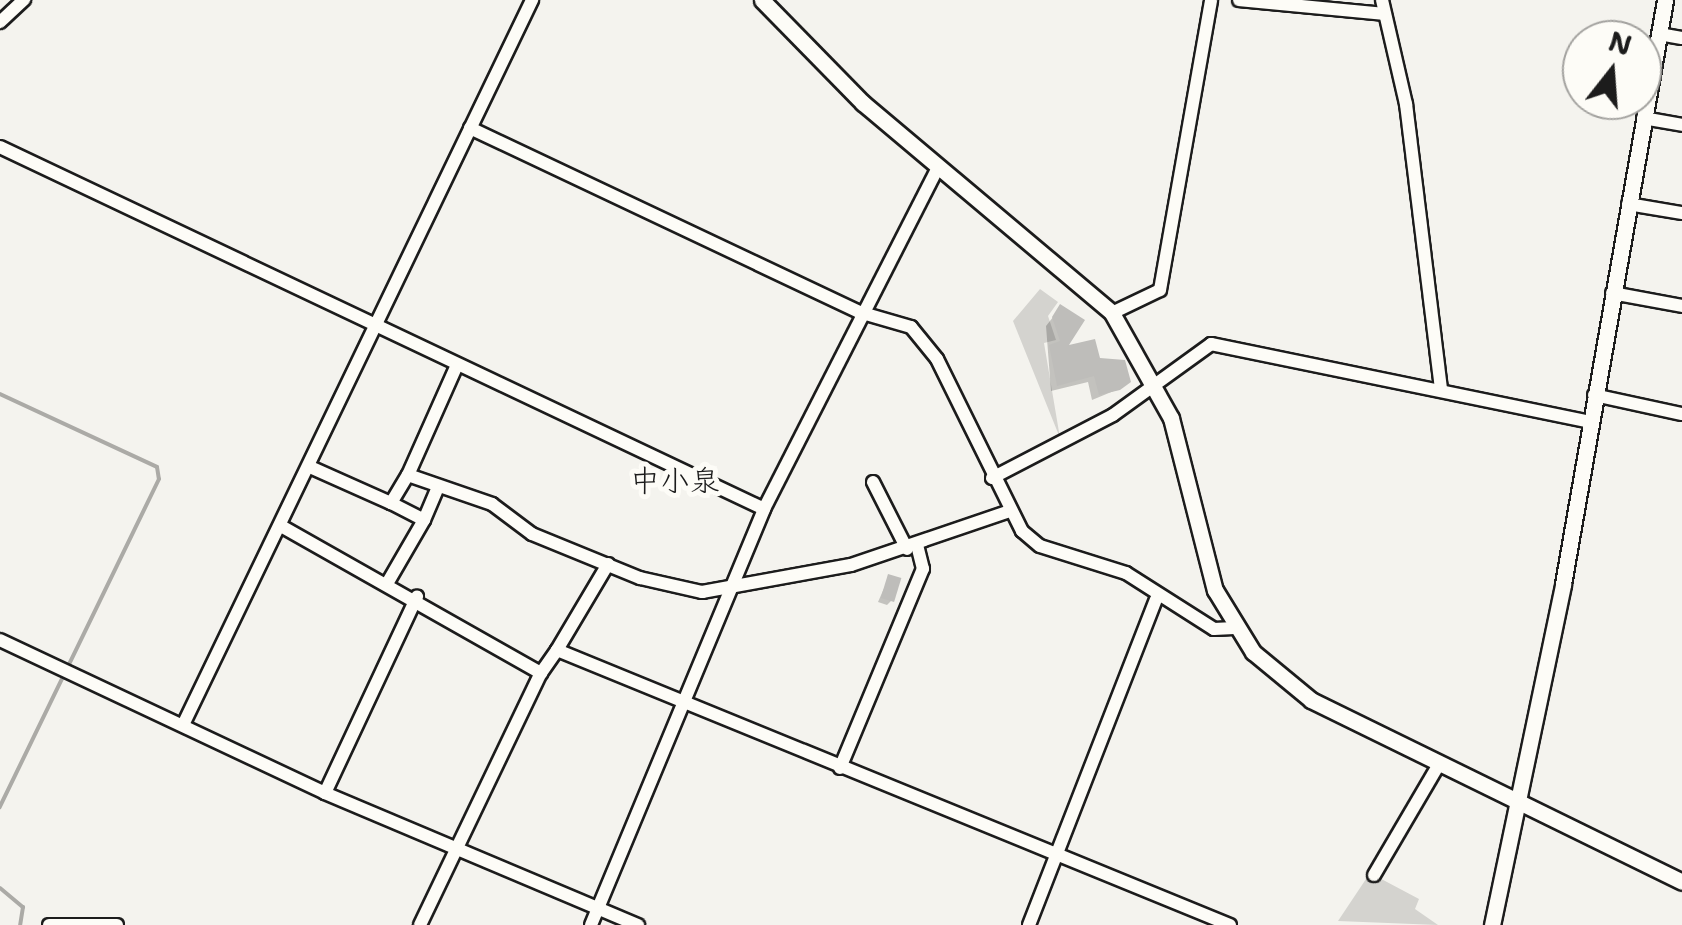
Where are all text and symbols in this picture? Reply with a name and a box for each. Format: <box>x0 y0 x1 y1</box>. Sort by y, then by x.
north arrow <box>1562 20 1662 120</box>
text: N <box>1604 22 1636 65</box>
district label: 中小泉 <box>630 463 720 499</box>

